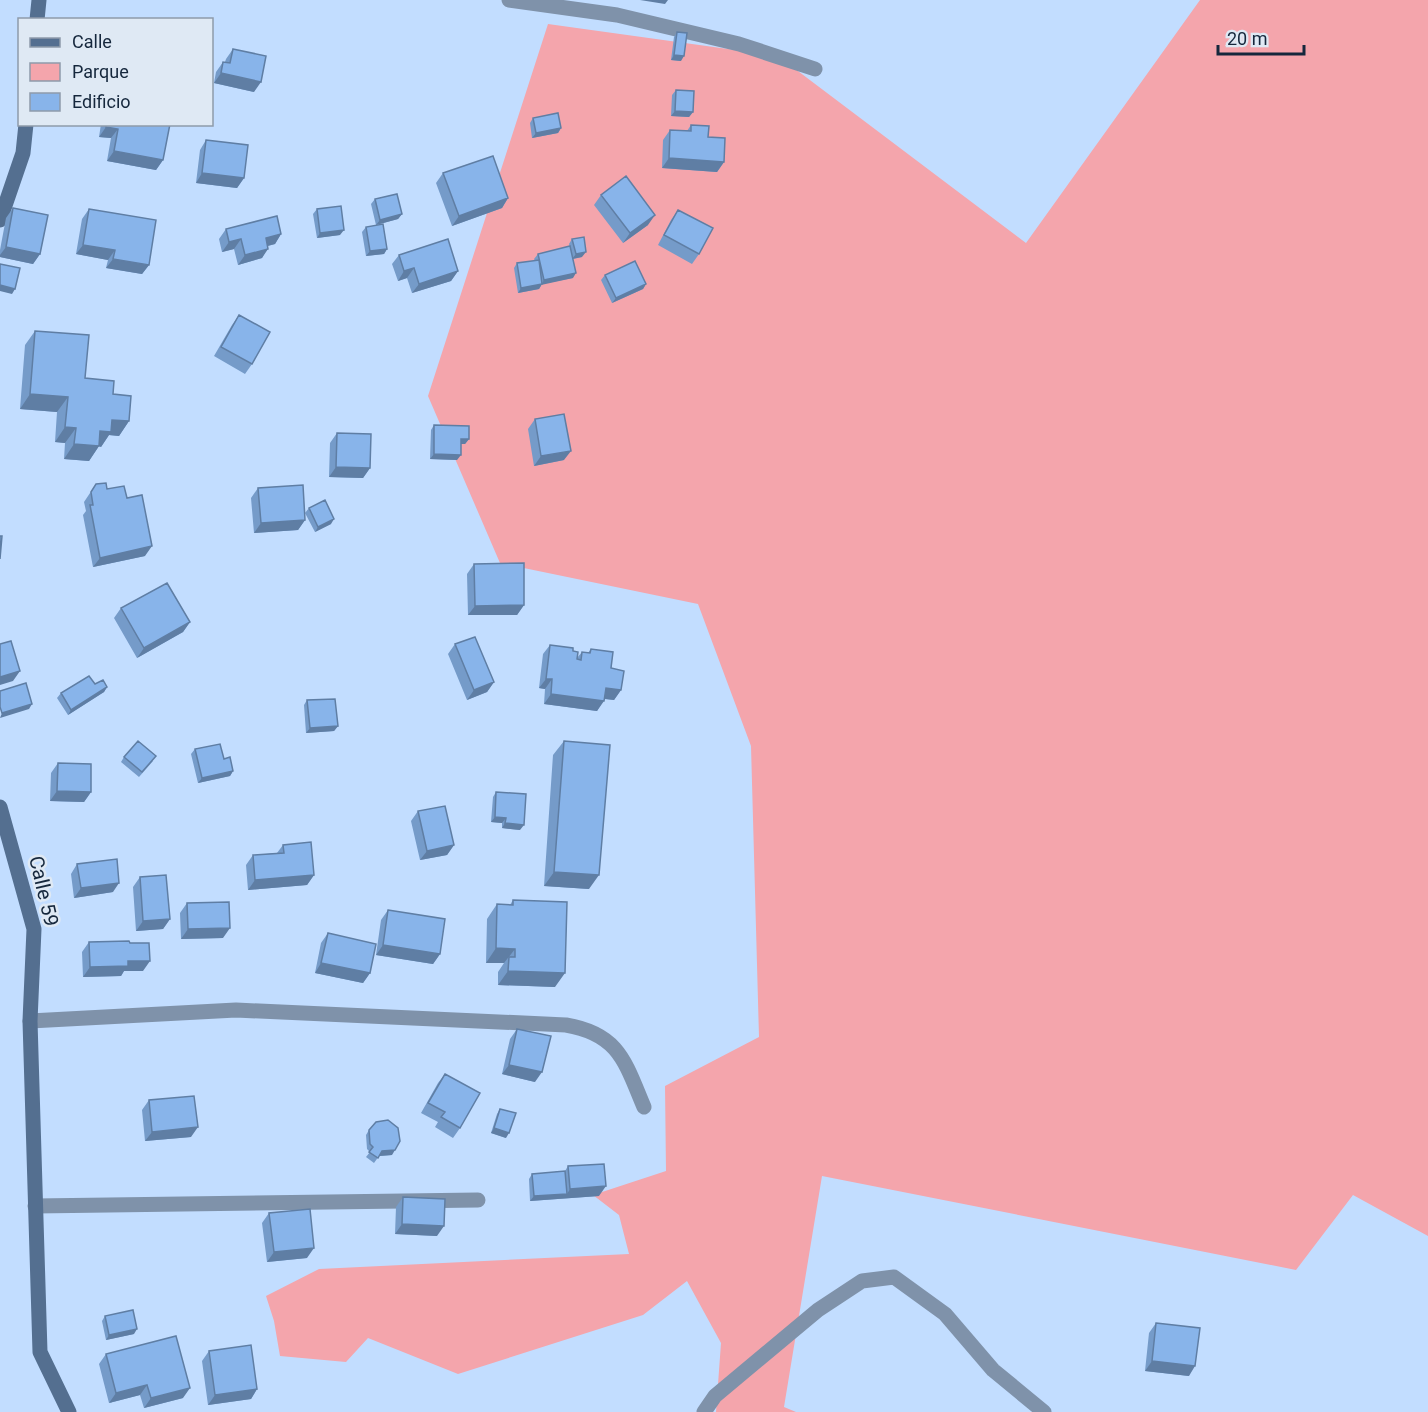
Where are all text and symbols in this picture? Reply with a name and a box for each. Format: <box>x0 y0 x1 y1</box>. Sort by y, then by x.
legend <box>18 18 213 126</box>
scale bar <box>1218 18 1304 56</box>
text: 20 m <box>1227 28 1267 49</box>
text: Calle <box>72 31 112 52</box>
text: Parque <box>72 61 129 82</box>
text: Edificio <box>72 91 131 112</box>
street label: Calle 59 <box>24 853 64 929</box>

